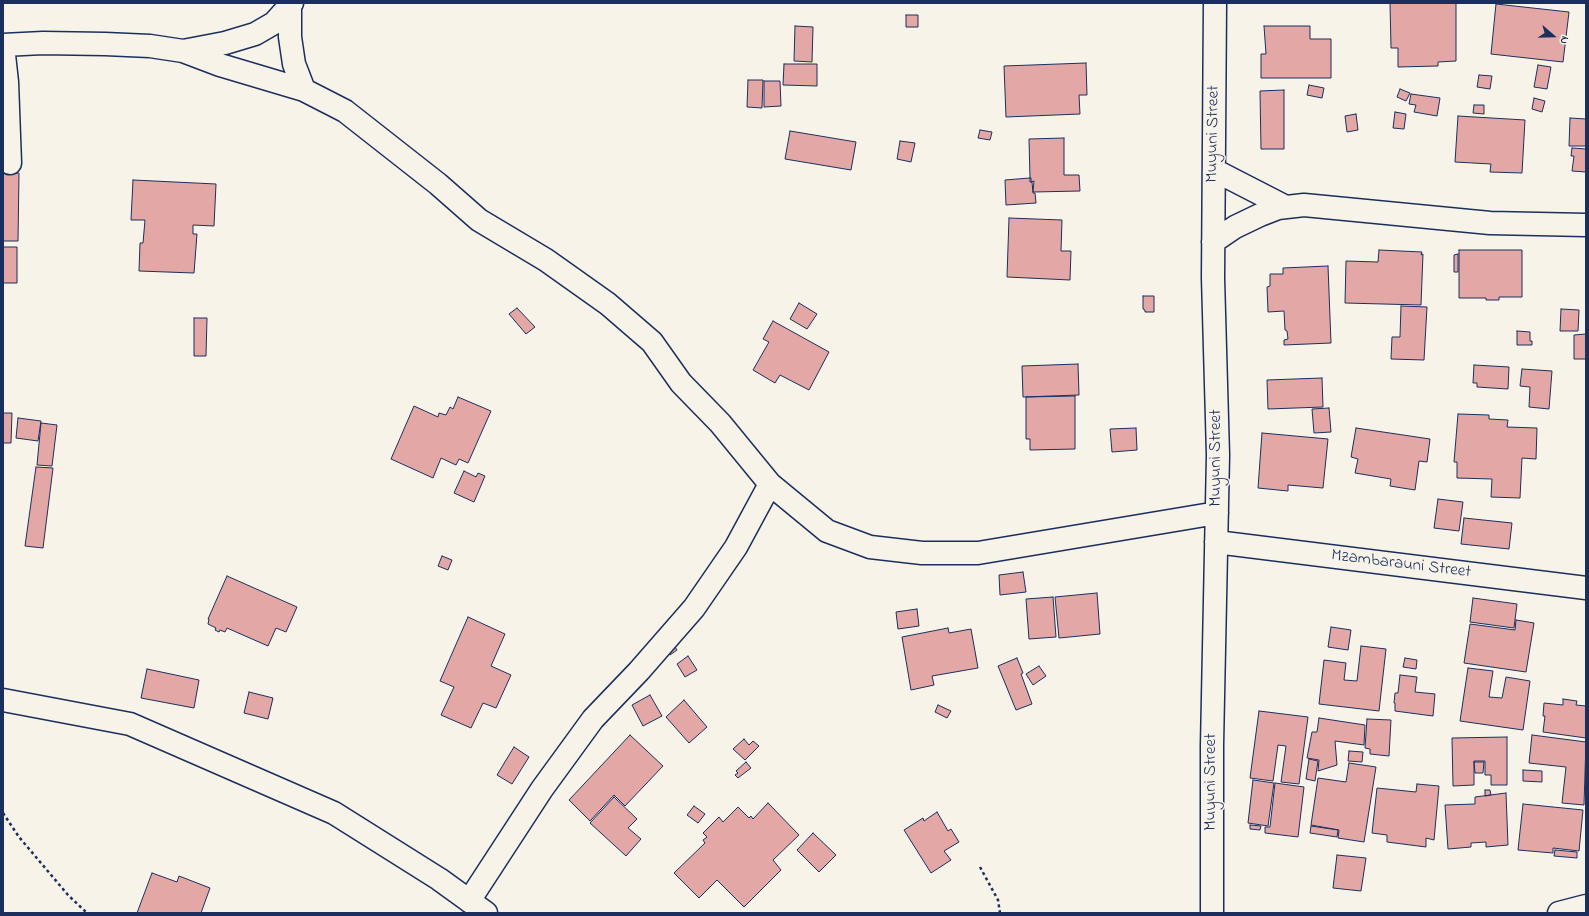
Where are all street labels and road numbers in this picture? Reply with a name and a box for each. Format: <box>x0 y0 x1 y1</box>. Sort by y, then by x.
street label: Muyuni Street <box>1203 85 1225 183</box>
street label: Muyuni Street <box>1207 409 1227 507</box>
street label: Mzambarauni Street <box>1330 546 1472 584</box>
street label: Muyuni Street <box>1202 733 1222 831</box>

